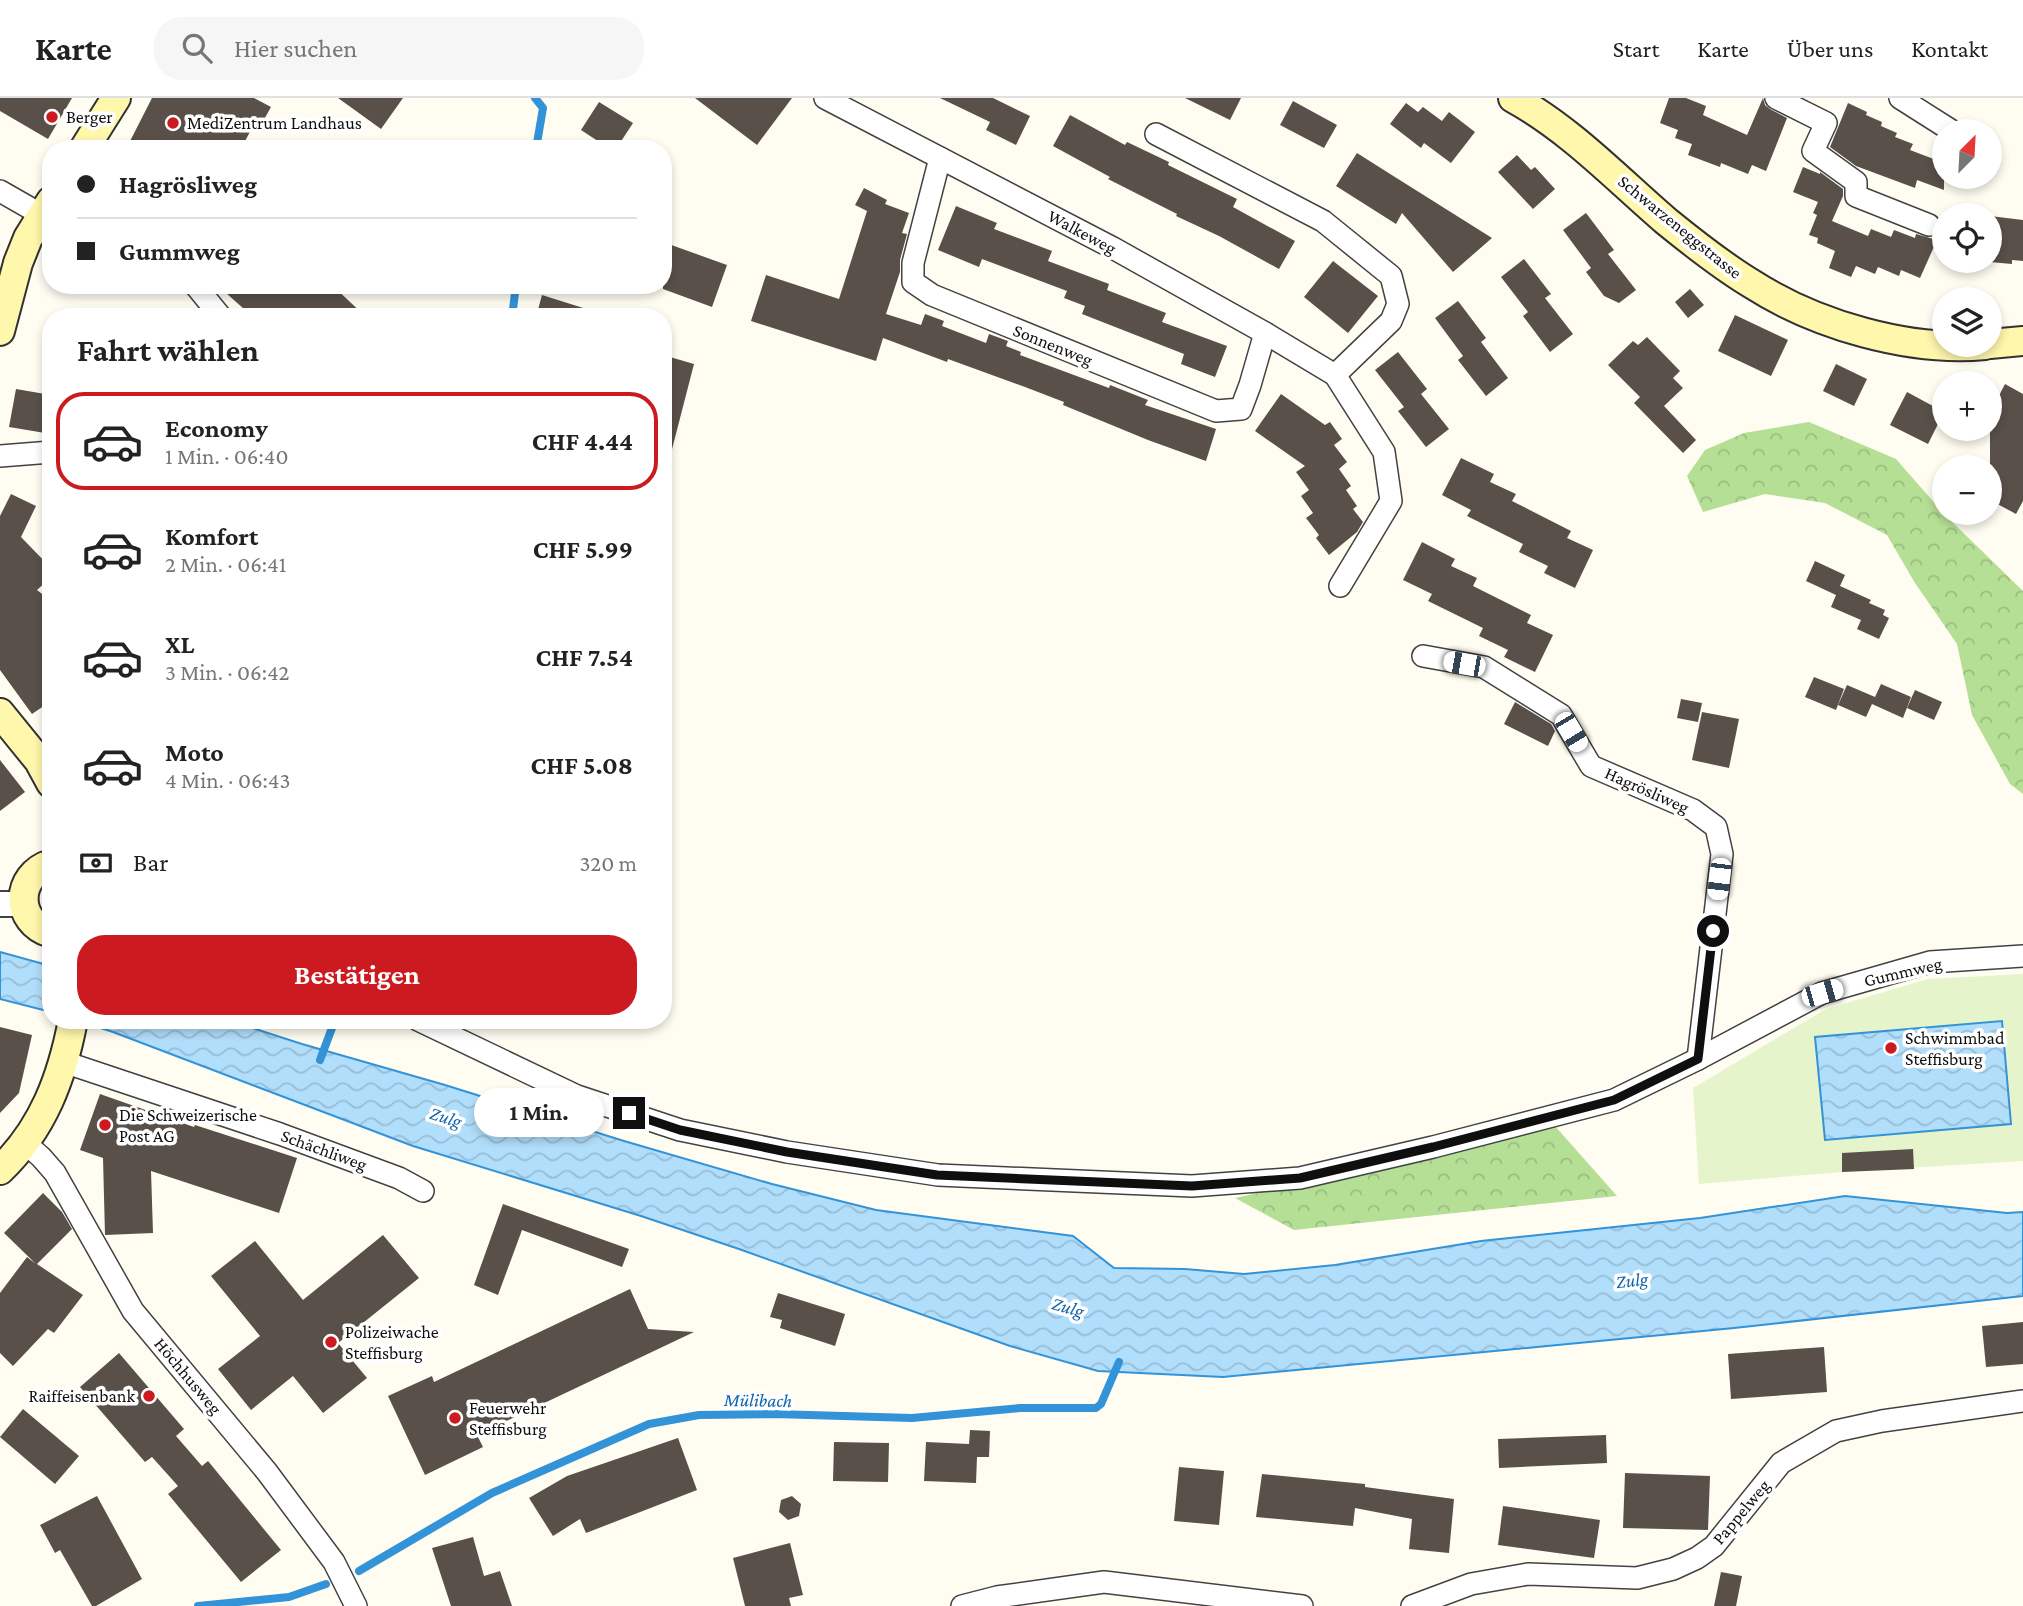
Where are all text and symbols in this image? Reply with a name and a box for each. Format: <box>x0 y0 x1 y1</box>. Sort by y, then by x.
search box <box>154 17 644 80</box>
icon: search <box>178 29 216 67</box>
text: Karte <box>35 30 112 67</box>
text: Hier suchen <box>234 34 357 63</box>
text: Start <box>1613 35 1659 62</box>
text: Karte <box>1697 35 1749 62</box>
text: Über uns <box>1787 35 1873 62</box>
text: Kontakt <box>1911 35 1988 62</box>
place label: Berger <box>66 107 113 127</box>
marker: Berger <box>44 109 60 125</box>
place label: MediZentrum Landhaus <box>187 113 362 133</box>
marker: MediZentrum Landhaus <box>165 115 181 131</box>
north arrow <box>1932 119 2002 189</box>
map controls <box>1932 119 2002 525</box>
text: Hagrösliweg <box>119 170 257 199</box>
street label: Schwarzeneggstrasse <box>1614 171 1746 283</box>
button: locate <box>1932 203 2002 273</box>
street label: Walkeweg <box>1044 206 1120 259</box>
text: Gummweg <box>119 237 240 266</box>
button: layers <box>1932 287 2002 357</box>
street label: Sonnenweg <box>1010 320 1096 370</box>
text: Fahrt wählen <box>77 332 259 368</box>
button: + <box>1932 371 2002 441</box>
icon: car <box>81 410 144 473</box>
text: Economy <box>165 414 268 443</box>
text: CHF 4.44 <box>532 427 633 456</box>
text: 1 Min. · 06:40 <box>165 443 289 469</box>
button: − <box>1932 455 2002 525</box>
icon: car <box>81 518 144 581</box>
text: Komfort <box>165 522 258 551</box>
text: CHF 5.99 <box>533 535 633 564</box>
text: 2 Min. · 06:41 <box>165 551 286 577</box>
icon: car <box>81 626 144 689</box>
text: XL <box>165 630 194 659</box>
text: CHF 7.54 <box>535 643 633 672</box>
car <box>1442 650 1487 678</box>
text: 3 Min. · 06:42 <box>165 659 290 685</box>
car <box>1552 709 1591 755</box>
icon: car <box>81 734 144 797</box>
text: Moto <box>165 738 224 767</box>
text: CHF 5.08 <box>531 751 633 780</box>
street label: Hagrösliweg <box>1602 763 1692 818</box>
text: 4 Min. · 06:43 <box>165 767 290 793</box>
icon: cash <box>77 844 115 882</box>
text: Bar <box>133 848 169 877</box>
text: 320 m <box>579 850 637 876</box>
car <box>1707 857 1732 901</box>
route start <box>1697 915 1729 947</box>
button: Bestätigen <box>77 935 637 1015</box>
street label: Gummweg <box>1862 953 1944 991</box>
car <box>1799 977 1846 1009</box>
place label: Schwimmbad Steffisburg <box>1905 1028 2005 1069</box>
marker: Schwimmbad Steffisburg <box>1883 1040 1899 1056</box>
callout: 1 Min. <box>475 1088 604 1138</box>
route end <box>613 1097 645 1129</box>
text: 1 Min. <box>509 1099 569 1125</box>
water label: Zulg <box>427 1102 465 1132</box>
place label: Die Schweizerische Post AG <box>119 1105 257 1146</box>
marker: Die Schweizerische Post AG <box>97 1117 113 1133</box>
street label: Schächliweg <box>278 1125 370 1175</box>
water label: Zulg <box>1615 1268 1650 1292</box>
water label: Zulg <box>1050 1292 1087 1322</box>
place label: Polizeiwache Steffisburg <box>345 1322 439 1363</box>
street label: Höchhusweg <box>150 1334 226 1419</box>
marker: Polizeiwache Steffisburg <box>323 1334 339 1350</box>
place label: Raiffeisenbank <box>28 1386 135 1406</box>
marker: Raiffeisenbank <box>141 1388 157 1404</box>
water label: Mülibach <box>723 1389 792 1411</box>
place label: Feuerwehr Steffisburg <box>469 1398 547 1439</box>
marker: Feuerwehr Steffisburg <box>447 1410 463 1426</box>
street label: Pappelweg <box>1708 1475 1774 1548</box>

